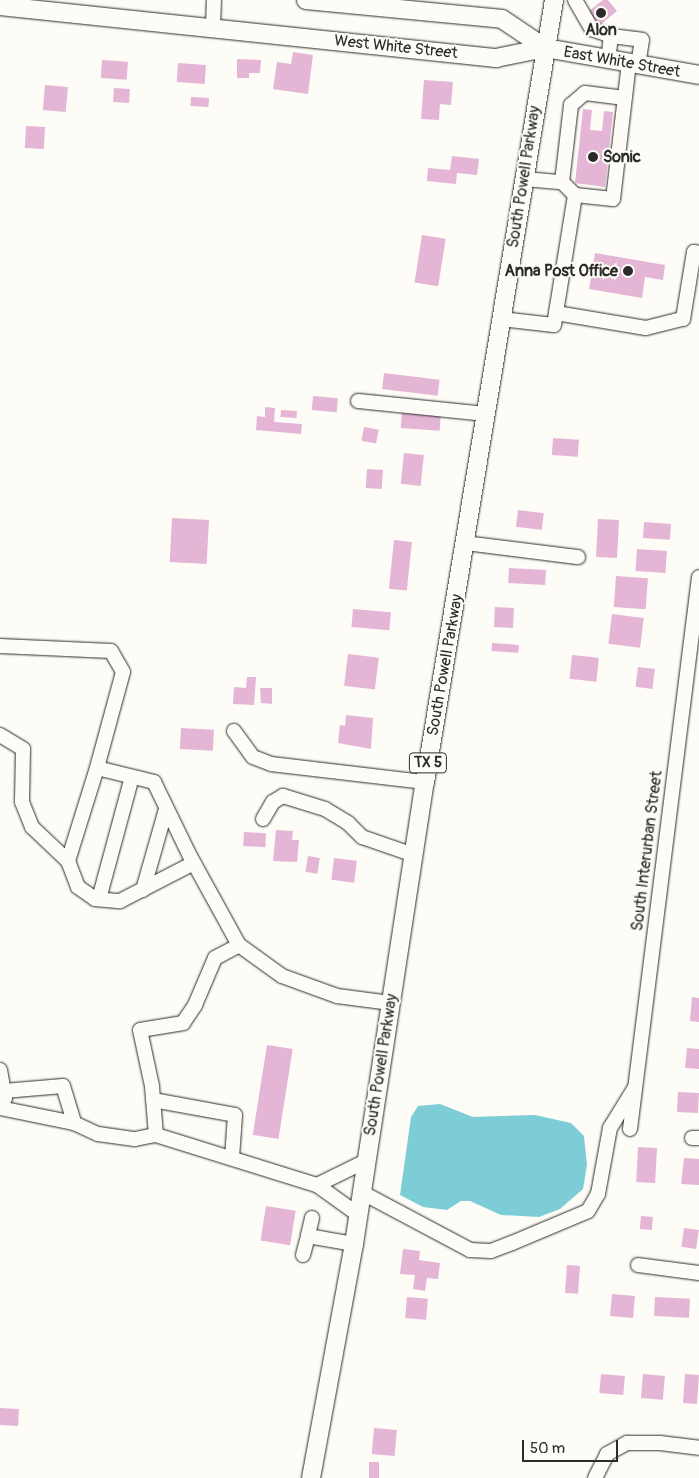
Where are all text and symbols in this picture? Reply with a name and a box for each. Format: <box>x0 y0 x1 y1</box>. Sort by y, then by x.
marker: Alon <box>595 7 607 19</box>
place label: Alon <box>585 20 617 40</box>
street label: West White Street <box>333 31 459 63</box>
street label: East White Street <box>562 42 682 82</box>
street label: South Powell Parkway <box>503 105 545 249</box>
place label: Sonic <box>603 147 641 167</box>
marker: Sonic <box>587 151 599 163</box>
place label: Anna Post Office <box>505 261 618 281</box>
marker: Anna Post Office <box>622 265 634 277</box>
street label: South Powell Parkway <box>423 593 467 737</box>
road number: TX 5 <box>408 750 448 776</box>
street label: South Interurban Street <box>628 770 666 932</box>
street label: South Powell Parkway <box>360 993 402 1137</box>
scale bar <box>524 1430 620 1462</box>
text: 50 m <box>530 1439 565 1458</box>

